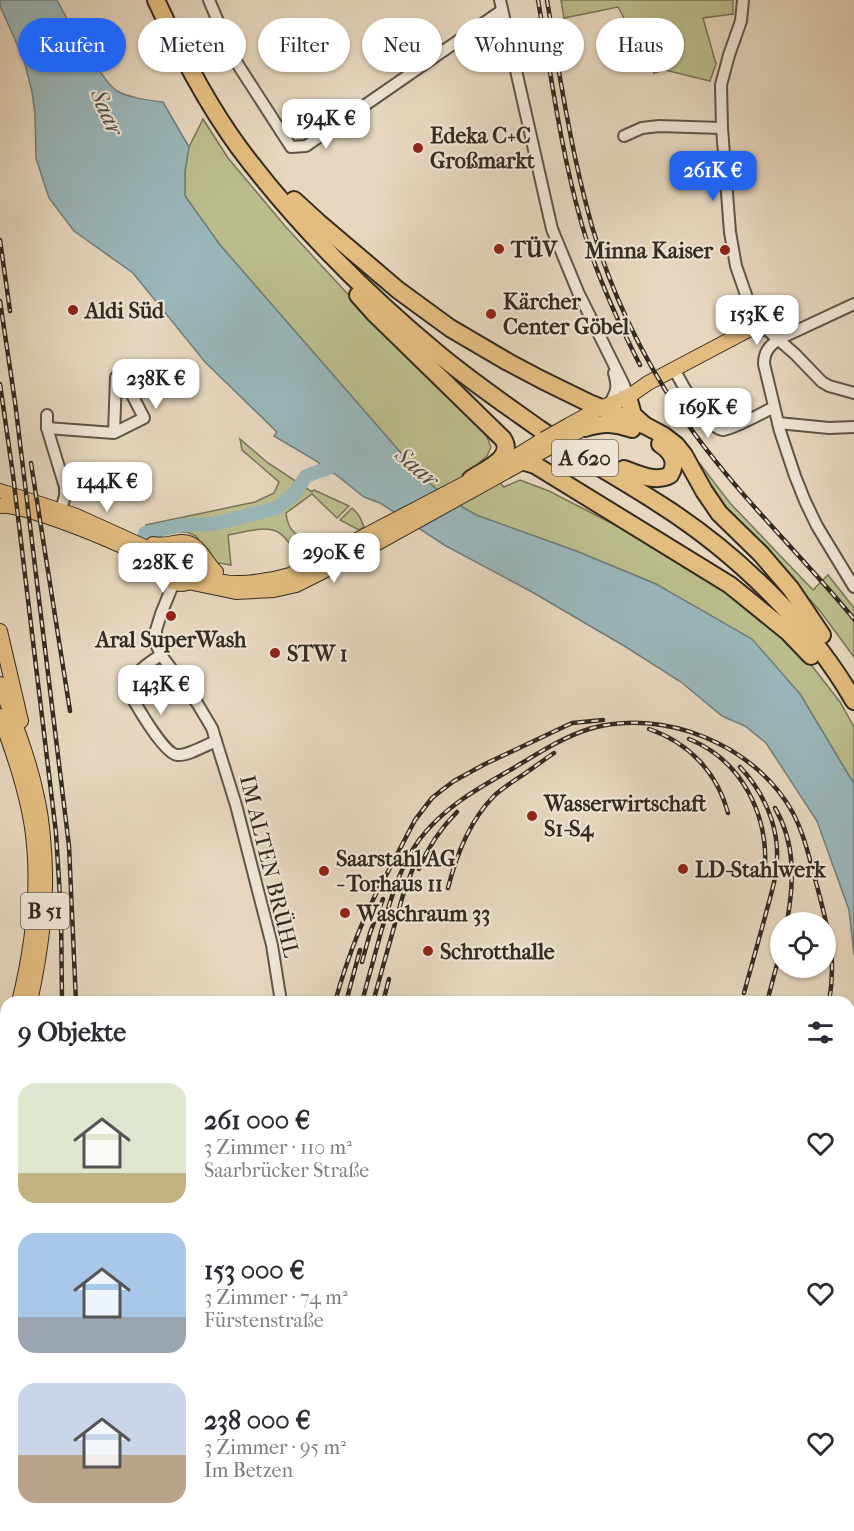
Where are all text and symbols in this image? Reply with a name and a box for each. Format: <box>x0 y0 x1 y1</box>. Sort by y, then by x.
chip: Kaufen <box>18 18 126 72</box>
chip: Mieten <box>138 18 246 72</box>
chip: Filter <box>258 18 350 72</box>
chip: Neu <box>362 18 442 72</box>
chip: Wohnung <box>454 18 584 72</box>
chip: Haus <box>596 18 684 72</box>
water label: Saar <box>84 84 130 142</box>
pin: 194K € <box>277 99 375 150</box>
text: 194K € <box>296 107 356 130</box>
place label: Edeka C+C Großmarkt <box>430 123 536 174</box>
marker: Edeka C+C Großmarkt <box>411 141 425 155</box>
pin: 261K € <box>664 151 762 202</box>
text: 261K € <box>684 159 742 182</box>
place label: TÜV <box>510 236 559 263</box>
place label: Minna Kaiser <box>584 238 714 264</box>
marker: TÜV <box>492 242 506 256</box>
marker: Minna Kaiser <box>718 243 732 257</box>
place label: Kärcher Center Göbel <box>503 289 630 340</box>
pin: 153K € <box>708 295 806 346</box>
place label: Aldi Süd <box>83 298 165 324</box>
marker: Aldi Süd <box>66 303 80 317</box>
text: 153K € <box>730 303 784 326</box>
marker: Kärcher Center Göbel <box>484 307 498 321</box>
pin: 238K € <box>107 359 205 410</box>
text: 238K € <box>126 367 186 390</box>
pin: 169K € <box>659 388 757 439</box>
text: 169K € <box>678 396 738 419</box>
water label: Saar <box>389 440 446 495</box>
road number: A 620 <box>552 440 618 476</box>
pin: 144K € <box>58 462 156 513</box>
text: 144K € <box>76 470 138 493</box>
pin: 290K € <box>285 533 383 584</box>
text: 290K € <box>303 541 365 564</box>
pin: 228K € <box>114 543 212 594</box>
text: 228K € <box>132 551 194 574</box>
marker: Aral SuperWash <box>164 609 178 623</box>
place label: Aral SuperWash <box>94 627 247 653</box>
place label: STW 1 <box>287 641 348 667</box>
marker: STW 1 <box>268 646 282 660</box>
pin: 143K € <box>112 665 210 716</box>
text: 143K € <box>132 673 190 696</box>
street label: IM ALTEN BRÜHL <box>234 772 305 961</box>
place label: Wasserwirtschaft S1-S4 <box>543 791 708 842</box>
marker: Wasserwirtschaft S1-S4 <box>525 809 539 823</box>
place label: Saarstahl AG - Torhaus 11 <box>336 846 456 897</box>
place label: LD-Stahlwerk <box>695 857 826 883</box>
marker: LD-Stahlwerk <box>676 862 690 876</box>
marker: Saarstahl AG - Torhaus 11 <box>317 864 331 878</box>
road number: B 51 <box>21 893 69 929</box>
place label: Waschraum 33 <box>356 901 490 927</box>
marker: Waschraum 33 <box>338 906 352 920</box>
map controls <box>770 912 836 978</box>
button: locate <box>770 912 836 978</box>
place label: Schrotthalle <box>440 939 555 965</box>
marker: Schrotthalle <box>421 944 435 958</box>
icon: filters <box>804 1016 837 1049</box>
text: 9 Objekte <box>18 1017 126 1048</box>
text: 261 000 € <box>204 1105 310 1136</box>
icon: home <box>66 1107 138 1179</box>
icon: heart <box>804 1127 837 1160</box>
text: 3 Zimmer · 110 m² <box>204 1136 352 1159</box>
text: Saarbrücker Straße <box>204 1159 369 1182</box>
text: 153 000 € <box>204 1255 305 1286</box>
icon: home <box>66 1257 138 1329</box>
icon: heart <box>804 1277 837 1310</box>
text: 3 Zimmer · 74 m² <box>204 1286 348 1309</box>
text: Fürstenstraße <box>204 1309 324 1332</box>
text: 238 000 € <box>204 1405 311 1436</box>
icon: home <box>66 1407 138 1479</box>
icon: heart <box>804 1427 837 1460</box>
text: 3 Zimmer · 95 m² <box>204 1436 346 1459</box>
text: Im Betzen <box>204 1459 293 1482</box>

